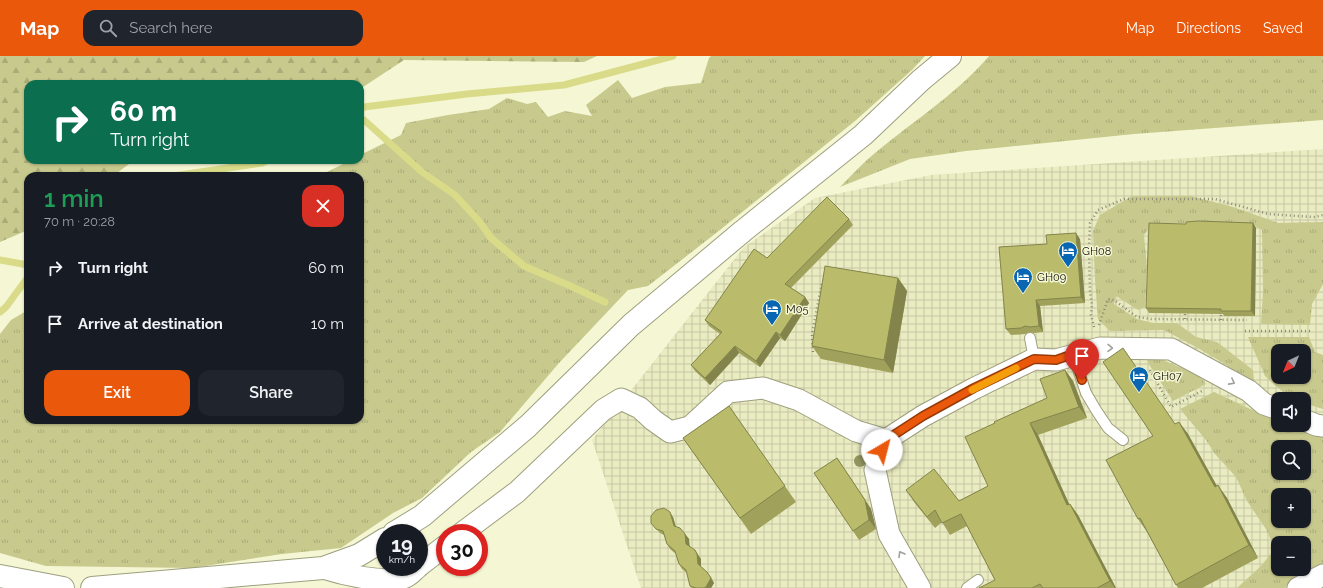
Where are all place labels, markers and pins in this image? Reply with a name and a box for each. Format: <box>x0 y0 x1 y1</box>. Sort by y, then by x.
hotel icon: GH08 <box>1057 240 1079 268</box>
place label: GH08 <box>1082 245 1111 258</box>
hotel icon: GH09 <box>1012 266 1034 294</box>
place label: GH09 <box>1037 271 1066 284</box>
hotel icon: M05 <box>761 298 783 326</box>
place label: M05 <box>786 303 808 316</box>
pin <box>1065 339 1099 380</box>
hotel icon: GH07 <box>1128 365 1150 393</box>
place label: GH07 <box>1153 370 1182 383</box>

